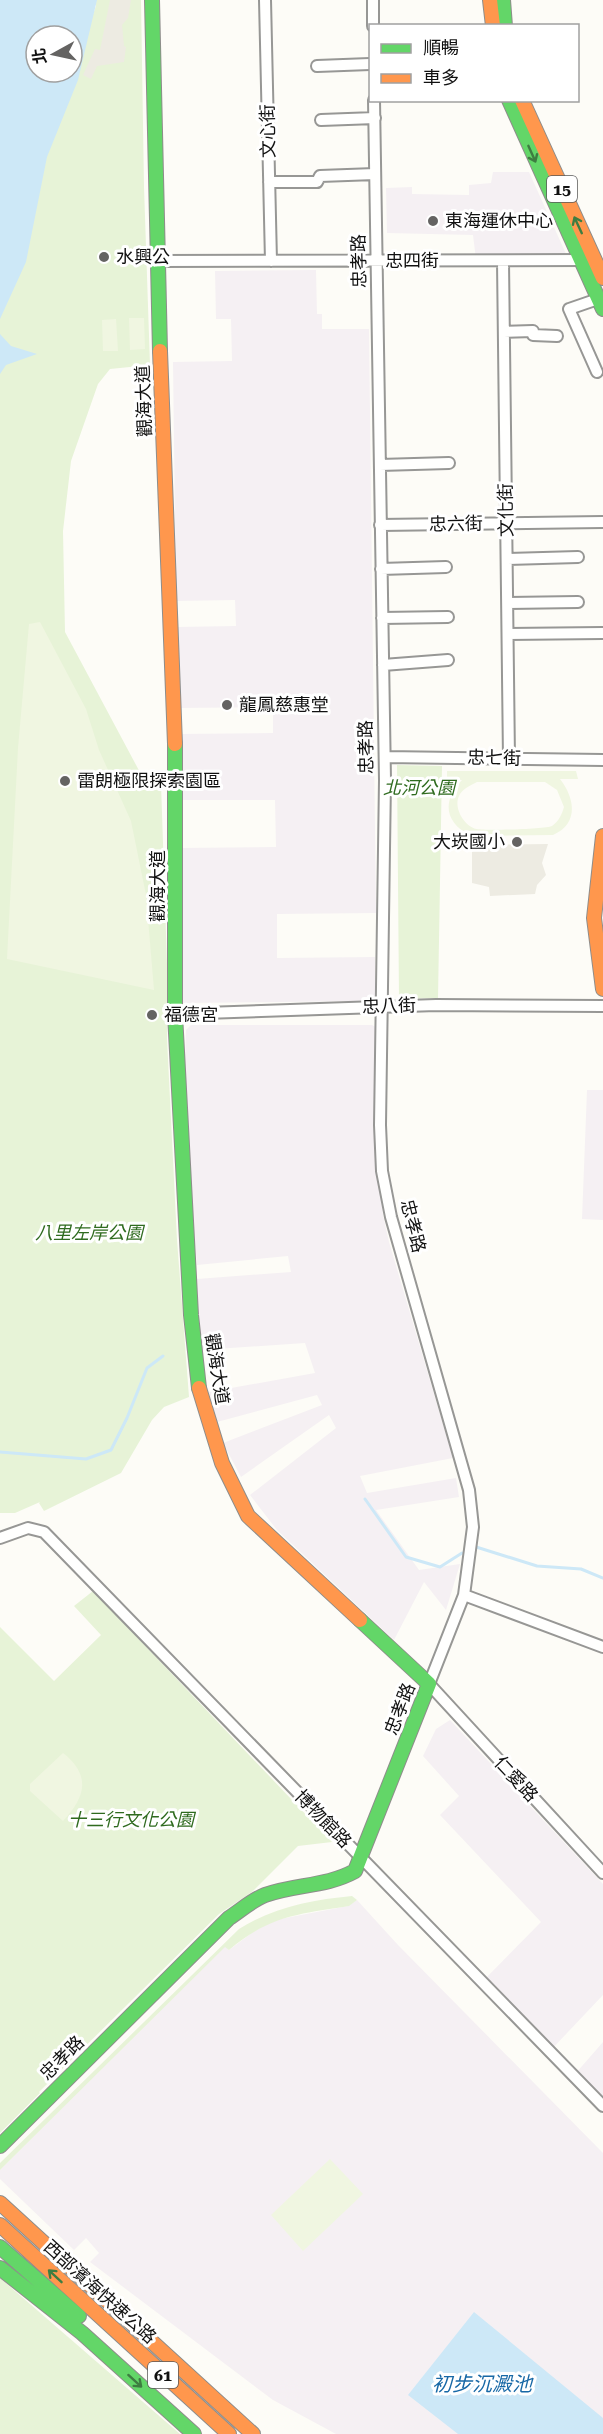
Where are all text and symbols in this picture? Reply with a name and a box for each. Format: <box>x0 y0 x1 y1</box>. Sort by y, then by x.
north arrow <box>24 24 84 84</box>
legend <box>369 24 579 102</box>
text: 順暢 <box>423 37 459 58</box>
text: 北 <box>29 47 50 65</box>
text: 車多 <box>423 67 459 88</box>
street label: 文心街 <box>257 104 278 158</box>
one-way arrow <box>527 145 538 163</box>
road number: 15 <box>547 176 577 202</box>
place label: 東海運休中心 <box>445 210 553 231</box>
marker: 東海運休中心 <box>426 214 440 228</box>
one-way arrow <box>572 216 583 234</box>
street label: 忠孝路 <box>348 234 369 288</box>
place label: 水興公 <box>116 246 170 267</box>
marker: 水興公 <box>97 250 111 264</box>
street label: 忠四街 <box>385 250 439 271</box>
street label: 觀海大道 <box>132 365 155 437</box>
street label: 文化街 <box>495 483 516 537</box>
street label: 忠六街 <box>429 513 483 534</box>
place label: 龍鳳慈惠堂 <box>239 694 329 715</box>
marker: 龍鳳慈惠堂 <box>220 698 234 712</box>
street label: 忠孝路 <box>355 720 376 774</box>
street label: 忠七街 <box>467 747 521 768</box>
place label: 雷朗極限探索園區 <box>77 770 221 791</box>
marker: 雷朗極限探索園區 <box>58 774 72 788</box>
park label: 北河公園 <box>383 777 458 798</box>
place label: 大崁國小 <box>433 831 505 852</box>
marker: 大崁國小 <box>510 835 524 849</box>
street label: 觀海大道 <box>147 850 168 922</box>
street label: 忠八街 <box>362 994 416 1017</box>
place label: 福德宮 <box>164 1004 218 1025</box>
marker: 福德宮 <box>145 1008 159 1022</box>
street label: 忠孝路 <box>397 1197 430 1255</box>
park label: 八里左岸公園 <box>35 1222 146 1243</box>
street label: 觀海大道 <box>201 1332 233 1406</box>
street label: 忠孝路 <box>380 1680 419 1738</box>
street label: 仁愛路 <box>490 1752 542 1806</box>
street label: 博物館路 <box>291 1785 356 1852</box>
park label: 十三行文化公園 <box>68 1809 197 1830</box>
street label: 忠孝路 <box>35 2031 88 2084</box>
street label: 西部濱海快速公路 <box>40 2236 161 2348</box>
one-way arrow <box>47 2269 62 2283</box>
road number: 61 <box>148 2362 178 2388</box>
water label: 初步沉澱池 <box>432 2372 534 2396</box>
one-way arrow <box>127 2374 142 2388</box>

